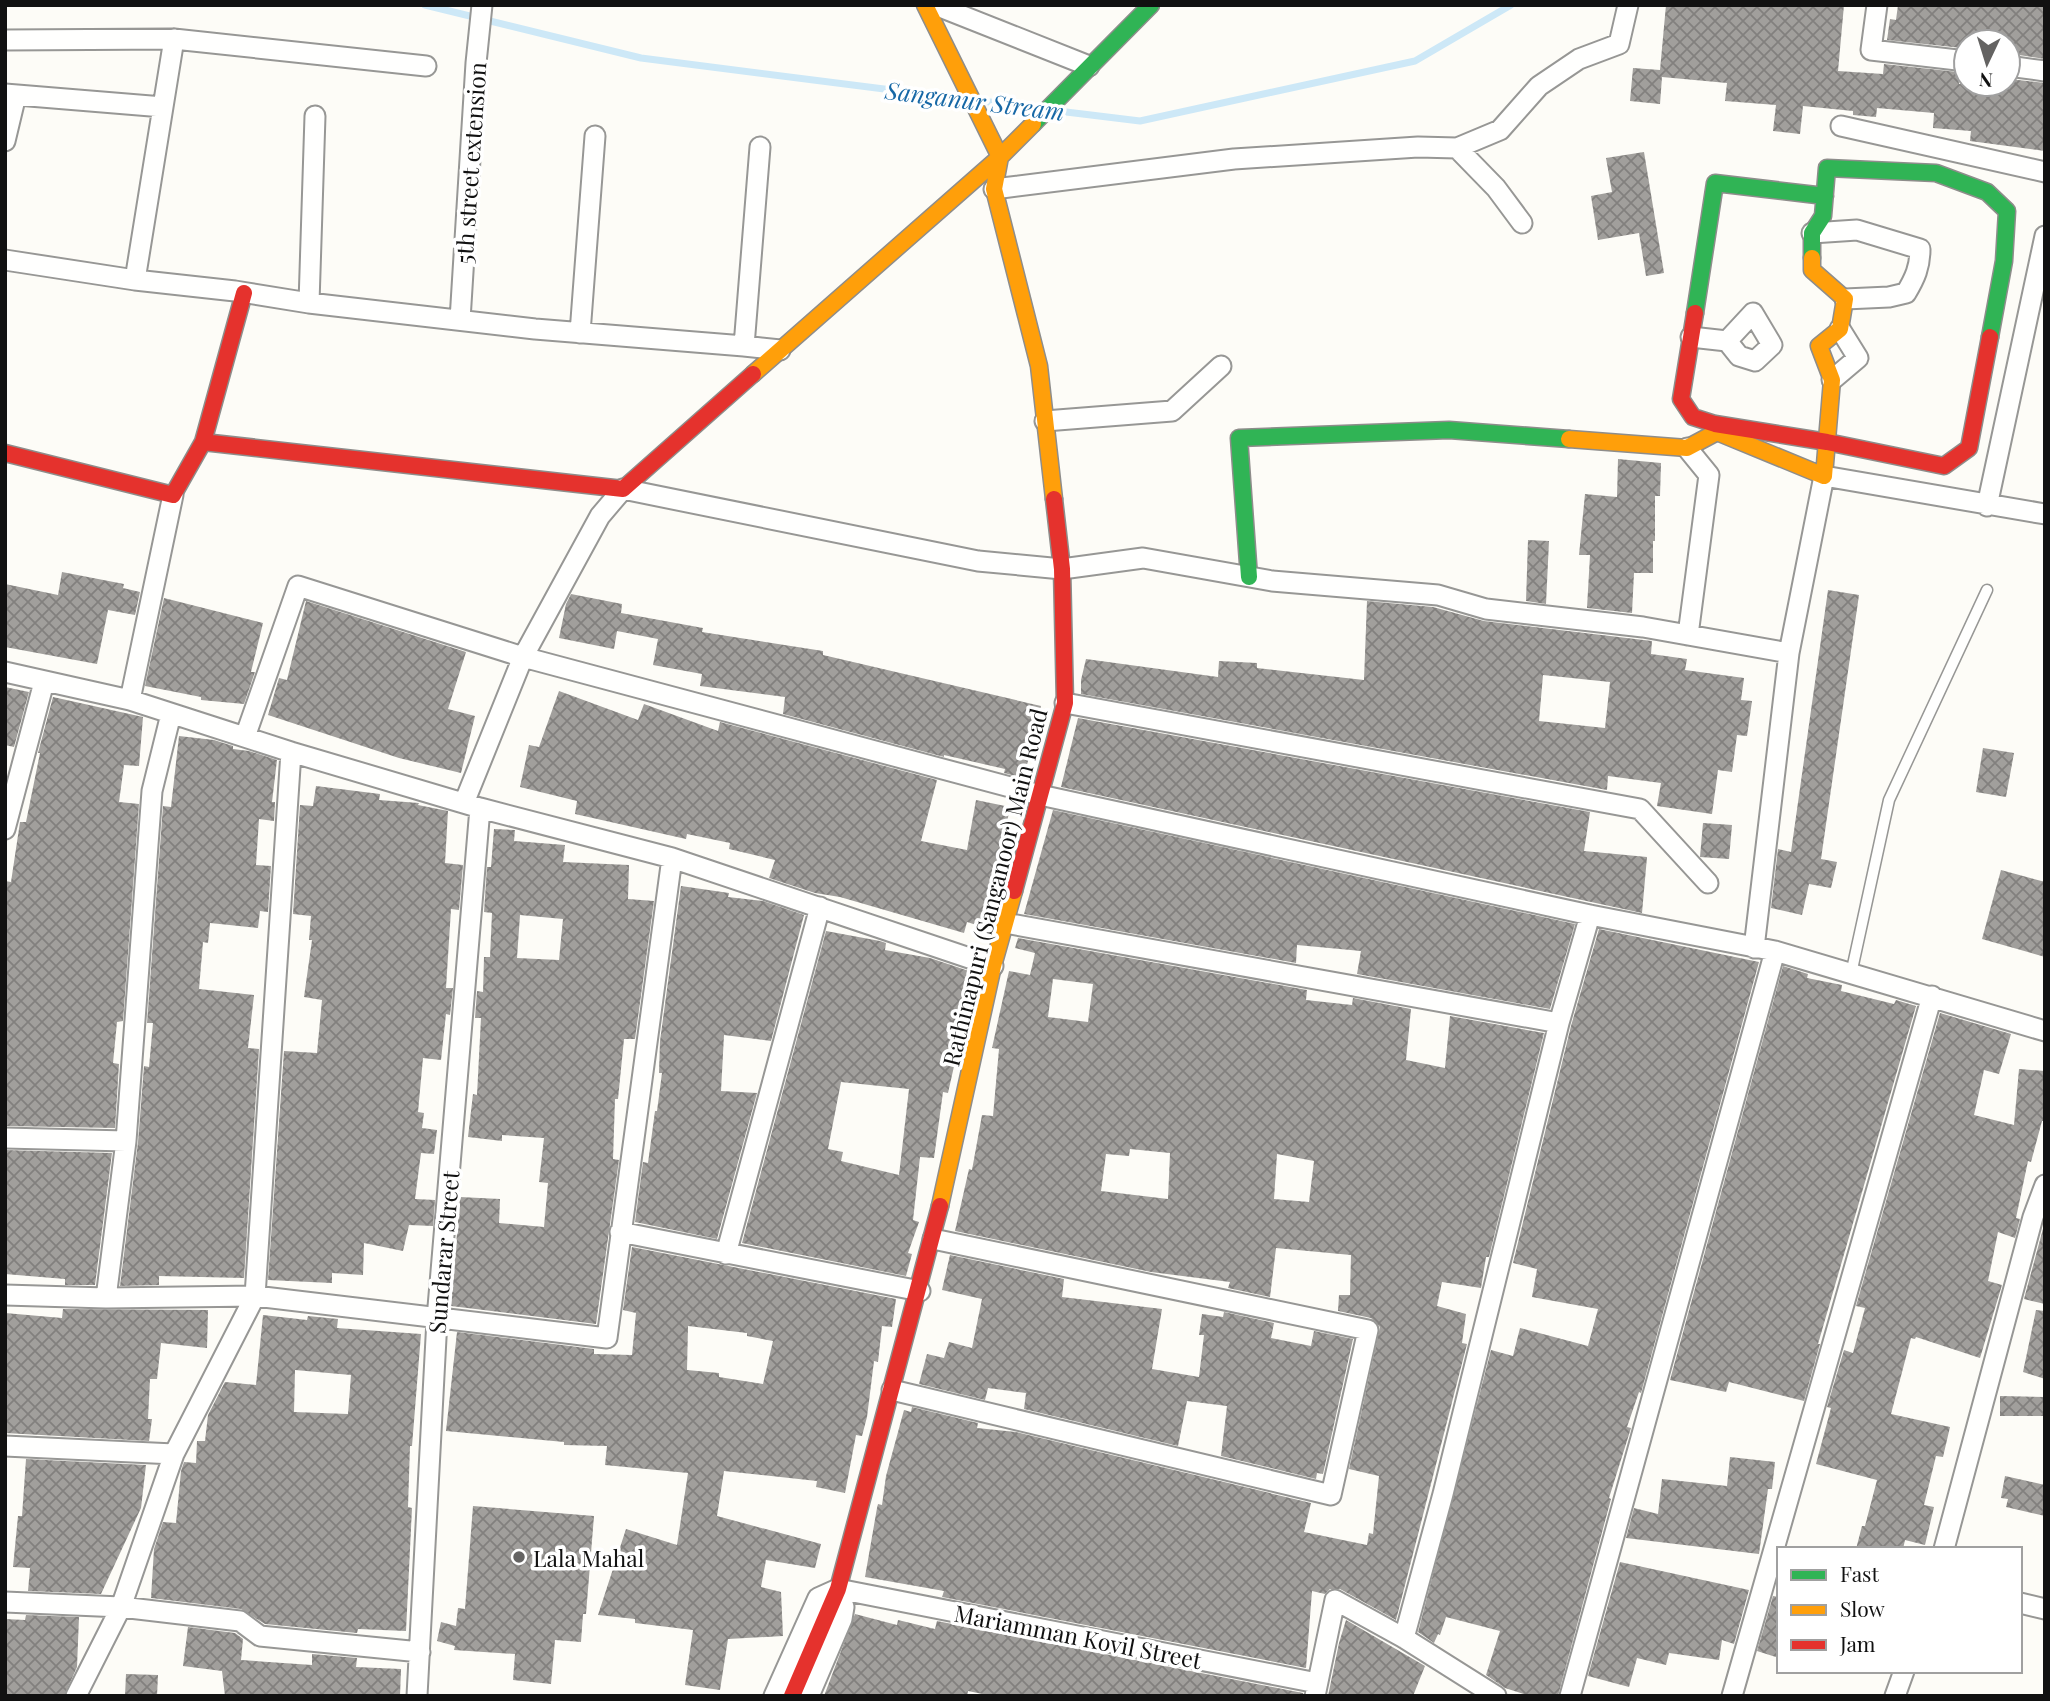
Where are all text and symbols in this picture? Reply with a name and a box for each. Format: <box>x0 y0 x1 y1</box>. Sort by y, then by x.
north arrow <box>1952 28 2022 98</box>
street label: 5th street extension <box>447 61 493 265</box>
text: N <box>1978 67 1993 94</box>
water label: Sanganur Stream <box>883 73 1066 127</box>
street label: Rathinapuri (Sanganoor) Main Road <box>934 705 1054 1069</box>
street label: Sundarar Street <box>420 1168 466 1335</box>
place label: Lala Mahal <box>533 1542 645 1573</box>
legend <box>1777 1547 2022 1673</box>
marker: Lala Mahal <box>511 1549 527 1565</box>
text: Fast <box>1840 1559 1879 1587</box>
text: Slow <box>1840 1594 1885 1622</box>
street label: Mariamman Kovil Street <box>952 1597 1205 1675</box>
text: Jam <box>1839 1629 1876 1657</box>

